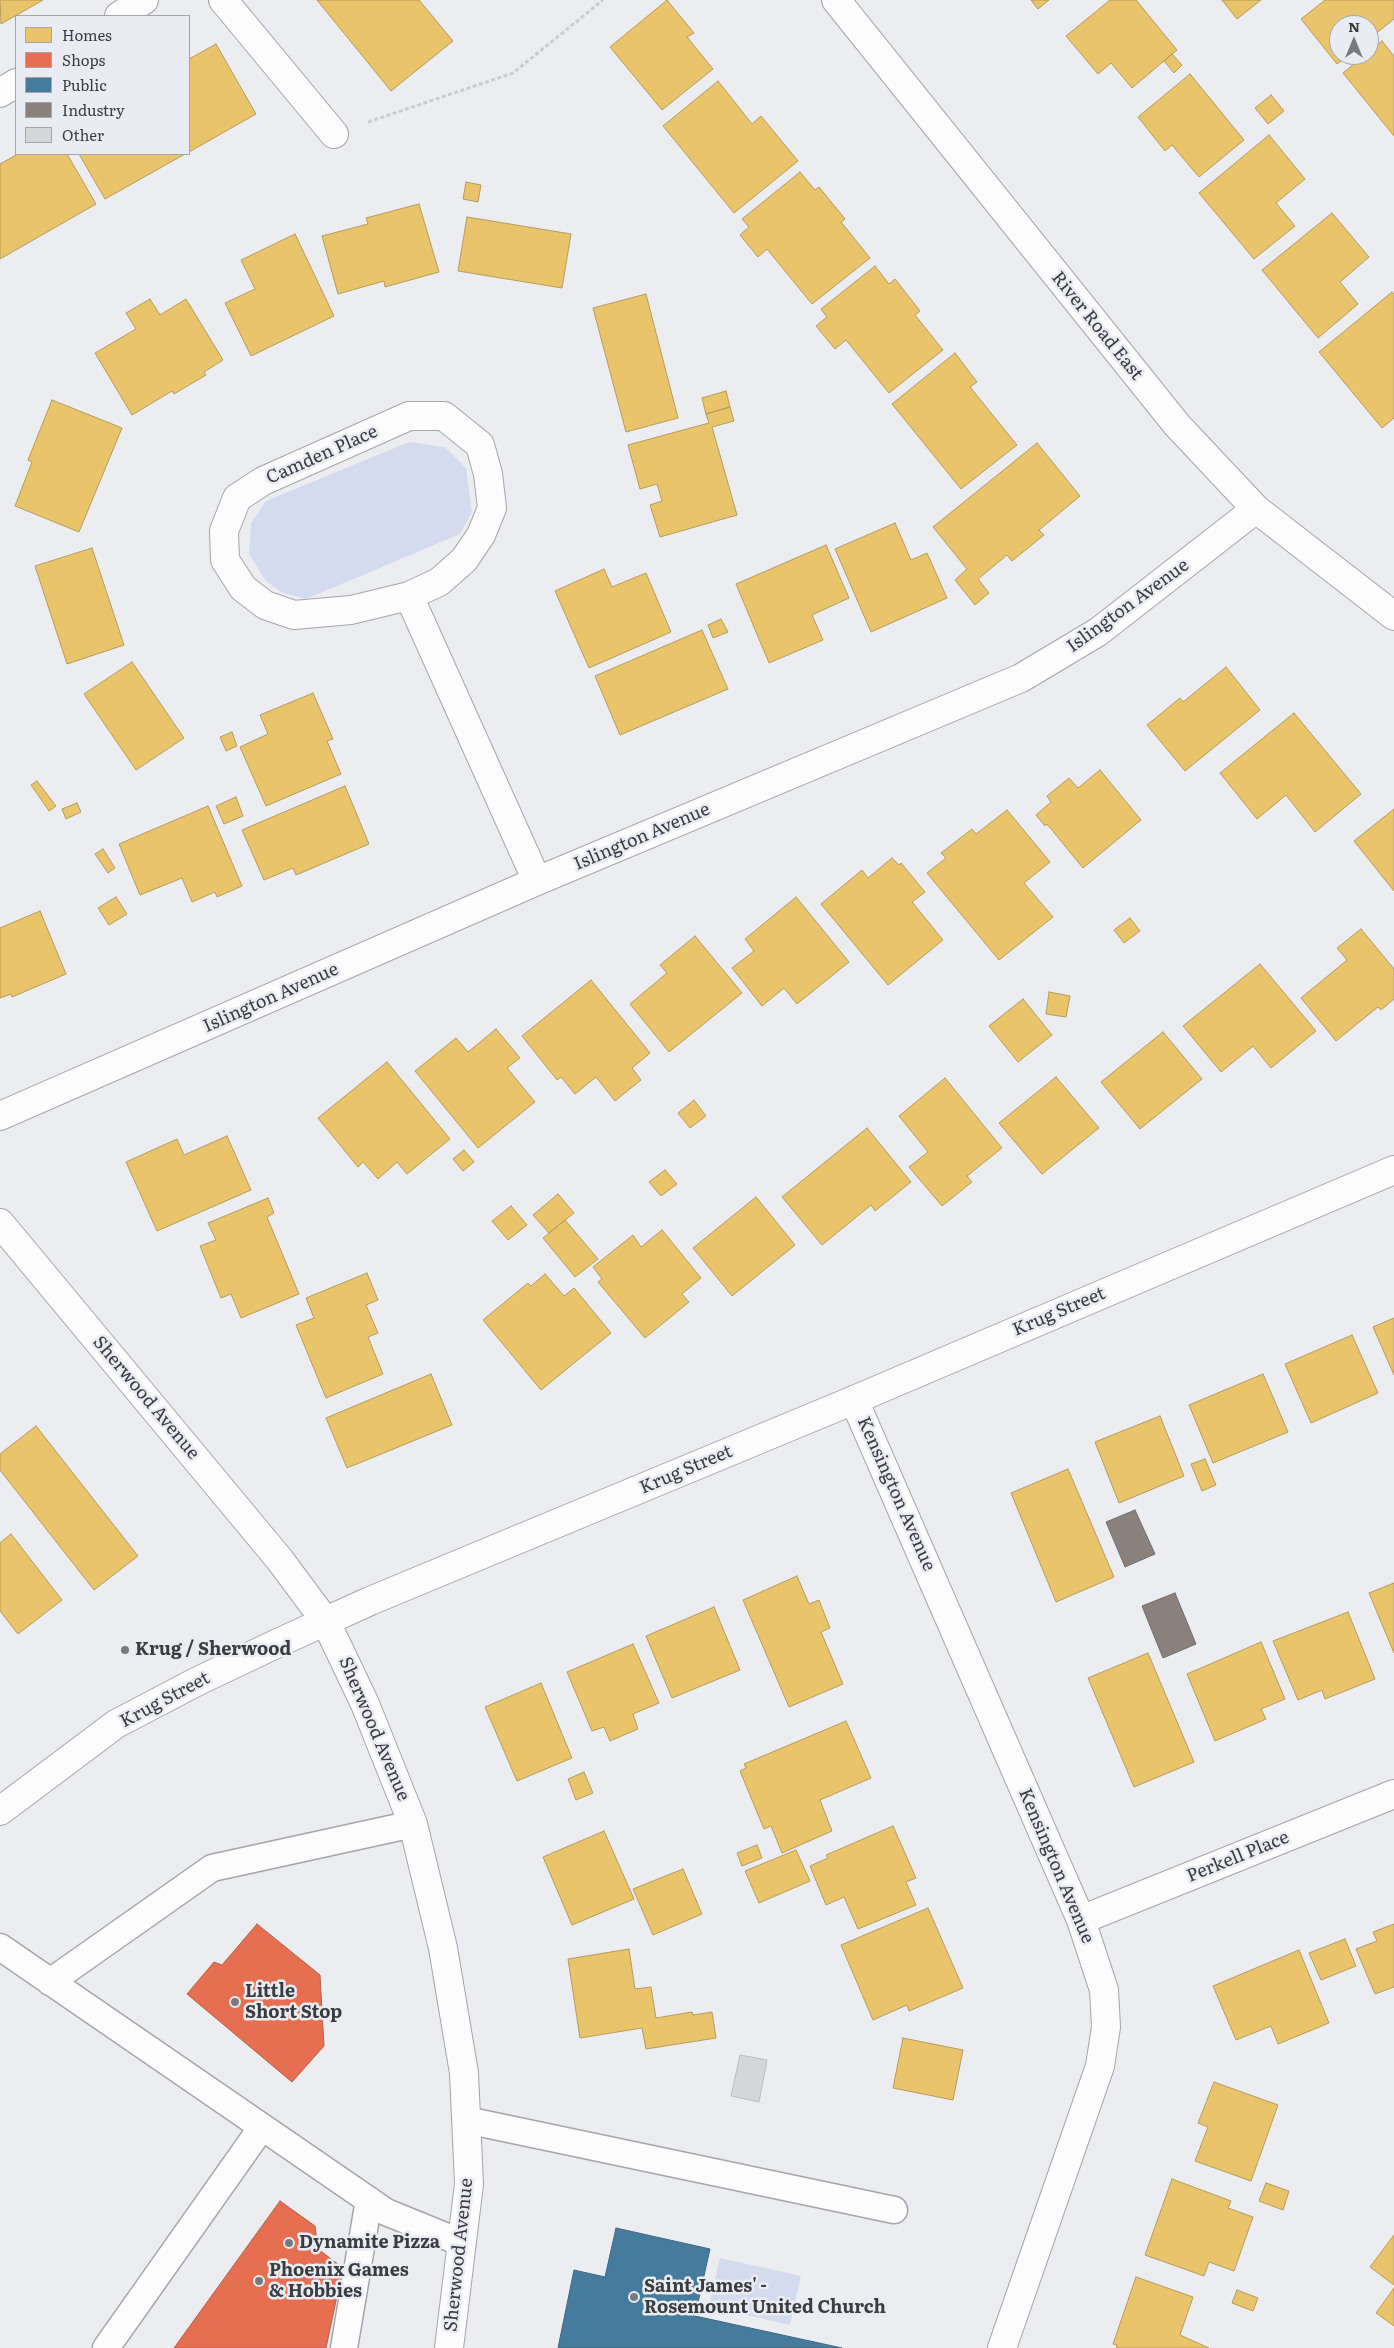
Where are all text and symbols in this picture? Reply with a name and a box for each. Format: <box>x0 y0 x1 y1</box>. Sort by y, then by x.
legend <box>15 15 190 155</box>
north arrow <box>1329 15 1379 65</box>
text: N <box>1348 16 1360 36</box>
text: Homes <box>62 23 112 46</box>
text: Shops <box>62 48 105 71</box>
text: Public <box>62 73 107 96</box>
text: Industry <box>62 98 125 121</box>
text: Other <box>62 123 104 146</box>
street label: River Road East <box>1047 267 1147 385</box>
street label: Camden Place <box>263 421 381 489</box>
street label: Islington Avenue <box>1063 554 1193 658</box>
street label: Islington Avenue <box>571 799 713 875</box>
street label: Islington Avenue <box>200 958 342 1038</box>
street label: Krug Street <box>1009 1283 1109 1341</box>
street label: Sherwood Avenue <box>88 1332 204 1464</box>
street label: Kensington Avenue <box>852 1414 940 1574</box>
street label: Krug Street <box>636 1441 736 1499</box>
place label: Krug / Sherwood <box>135 1639 291 1661</box>
marker: Krug / Sherwood <box>119 1644 131 1656</box>
street label: Sherwood Avenue <box>334 1654 414 1804</box>
street label: Krug Street <box>116 1667 214 1733</box>
street label: Kensington Avenue <box>1014 1785 1098 1947</box>
street label: Perkell Place <box>1184 1827 1292 1887</box>
place label: Little Short Stop <box>245 1981 342 2024</box>
marker: Little Short Stop <box>229 1996 241 2008</box>
street label: Sherwood Avenue <box>440 2177 478 2333</box>
place label: Dynamite Pizza <box>299 2232 440 2254</box>
marker: Dynamite Pizza <box>283 2237 295 2249</box>
place label: Phoenix Games & Hobbies <box>269 2260 409 2302</box>
marker: Phoenix Games & Hobbies <box>253 2275 265 2287</box>
place label: Saint James' - Rosemount United Church <box>644 2276 886 2318</box>
marker: Saint James' - Rosemount United Church <box>628 2291 640 2303</box>

